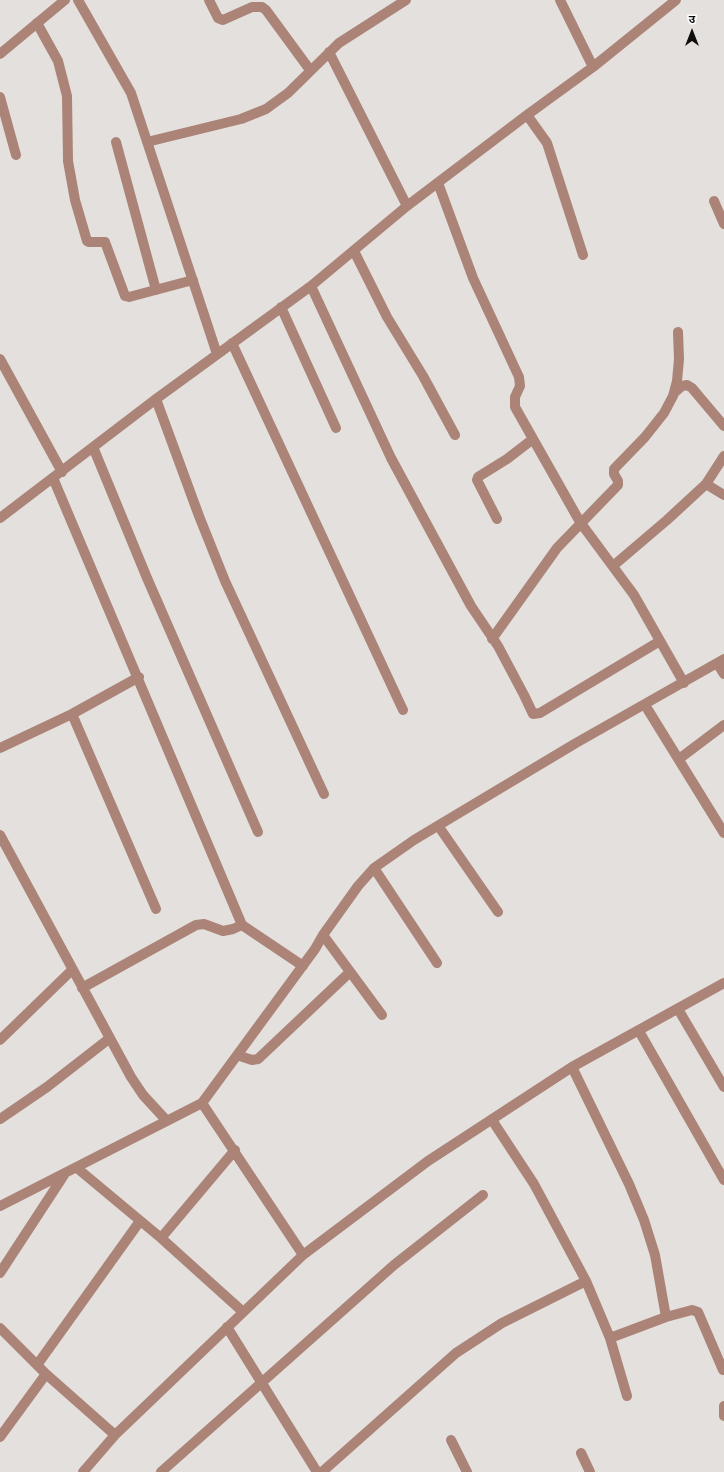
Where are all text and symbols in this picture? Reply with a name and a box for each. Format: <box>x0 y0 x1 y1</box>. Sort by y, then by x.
north arrow <box>672 12 712 52</box>
text: उ <box>689 13 695 27</box>

